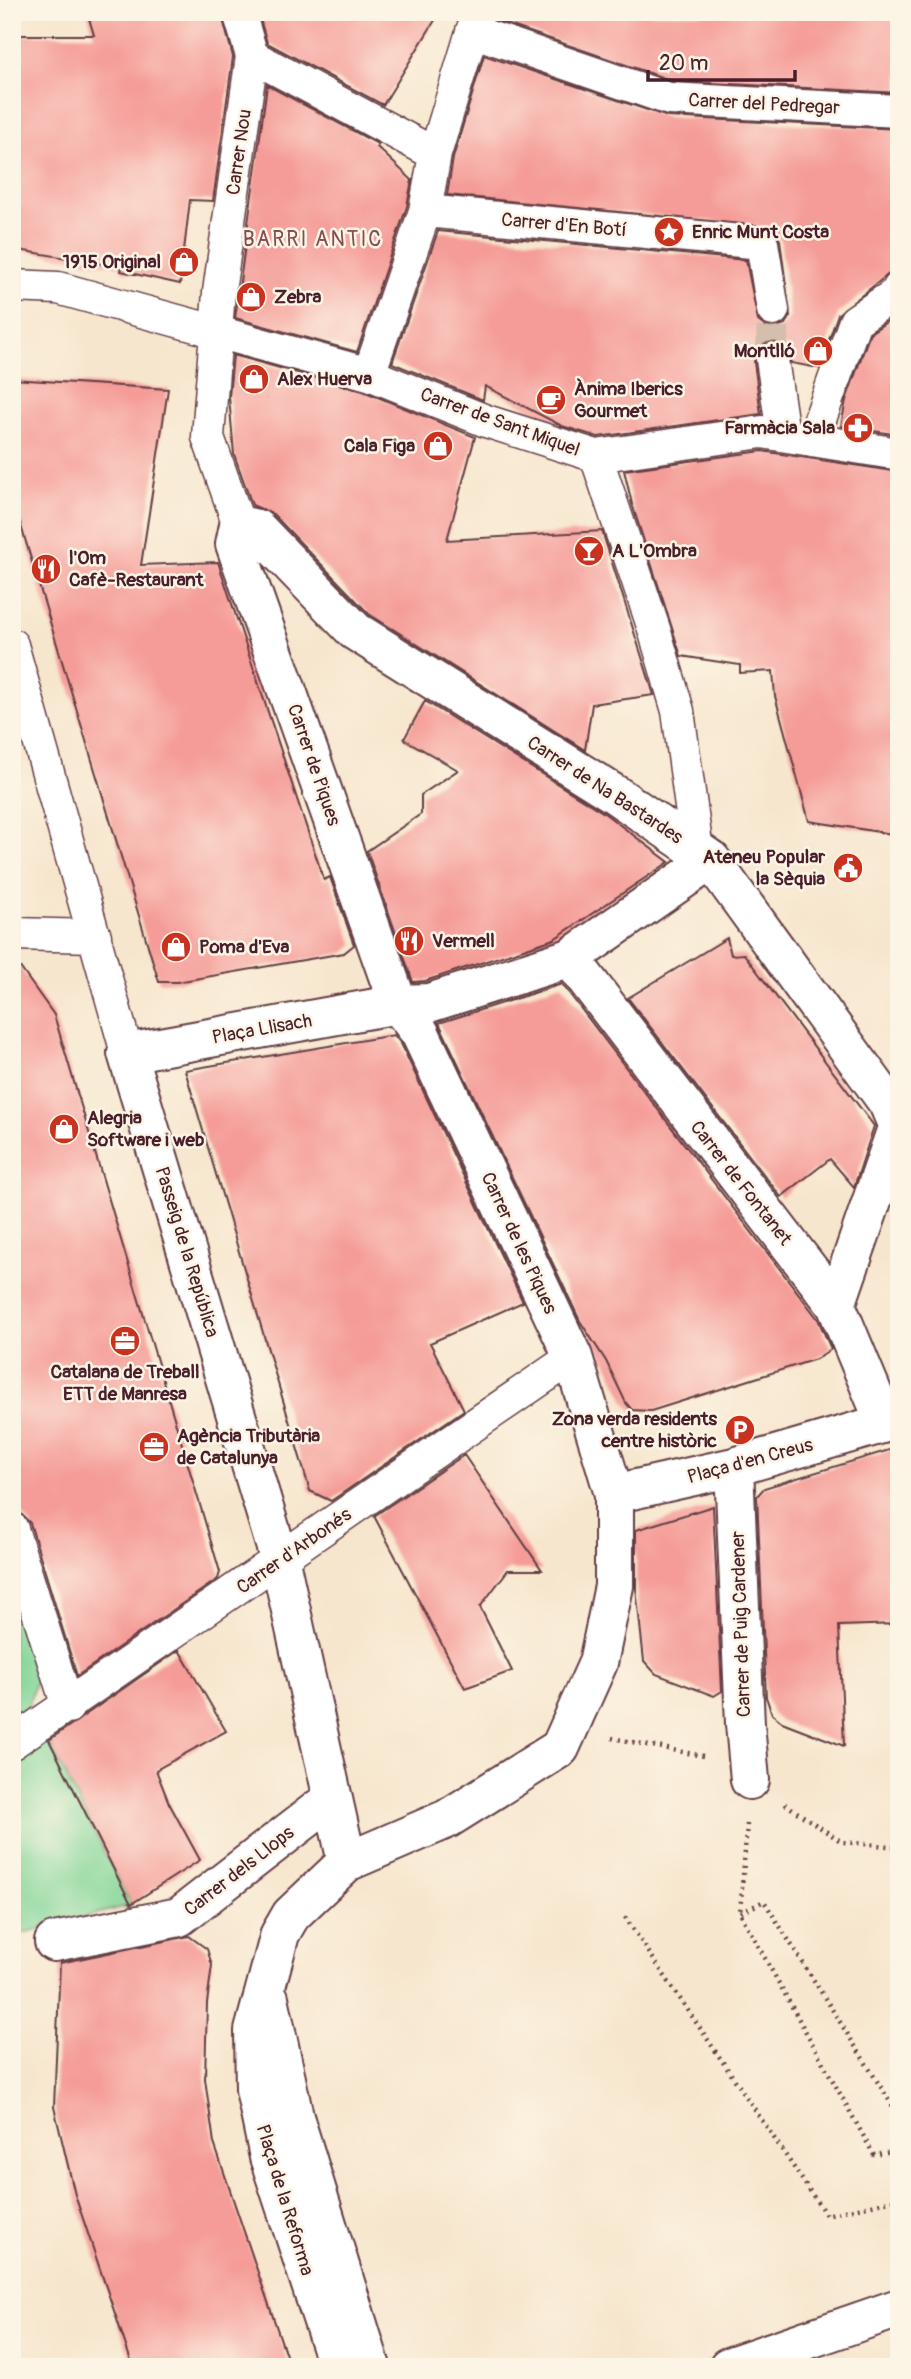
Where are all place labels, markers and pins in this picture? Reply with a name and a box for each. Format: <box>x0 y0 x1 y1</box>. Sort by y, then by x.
place icon: Enric Munt Costa <box>652 215 686 249</box>
place label: Enric Munt Costa <box>692 220 829 244</box>
shop icon: 1915 Original <box>167 245 201 279</box>
place label: 1915 Original <box>63 250 161 274</box>
shop icon: Zebra <box>234 280 268 314</box>
place label: Zebra <box>274 285 321 309</box>
shop icon: Montlló <box>801 334 835 368</box>
place label: Montlló <box>734 339 796 363</box>
shop icon: Alex Huerva <box>237 362 271 396</box>
place label: Alex Huerva <box>277 367 372 391</box>
place label: Ànima Iberics Gourmet <box>574 377 683 423</box>
cafe icon: Ànima Iberics Gourmet <box>534 383 568 417</box>
pharmacy icon: Farmàcia Sala <box>841 411 875 445</box>
place label: Farmàcia Sala <box>724 416 835 440</box>
shop icon: Cala Figa <box>421 429 455 463</box>
place label: Cala Figa <box>344 434 415 458</box>
bar icon: A L'Ombra <box>572 534 606 568</box>
place label: A L'Ombra <box>612 539 697 563</box>
place label: l'Om Cafè-Restaurant <box>69 546 205 592</box>
restaurant icon: l'Om Cafè-Restaurant <box>29 552 63 586</box>
place label: Ateneu Popular la Sèquia <box>703 845 825 891</box>
public building icon: Ateneu Popular la Sèquia <box>831 851 865 885</box>
restaurant icon: Vermell <box>392 924 426 958</box>
place label: Vermell <box>432 929 495 953</box>
shop icon: Poma d'Eva <box>159 930 193 964</box>
place label: Poma d'Eva <box>199 935 289 959</box>
place label: Alegria Software i web <box>87 1106 204 1152</box>
shop icon: Alegria Software i web <box>47 1112 81 1146</box>
office icon: Catalana de Treball ETT de Manresa <box>108 1324 142 1358</box>
place label: Catalana de Treball ETT de Manresa <box>51 1360 199 1406</box>
place label: Zona verda residents centre històric <box>552 1407 718 1453</box>
parking icon: Zona verda residents centre històric <box>723 1413 757 1447</box>
place label: Agència Tributària de Catalunya <box>177 1424 320 1470</box>
office icon: Agència Tributària de Catalunya <box>137 1430 171 1464</box>

